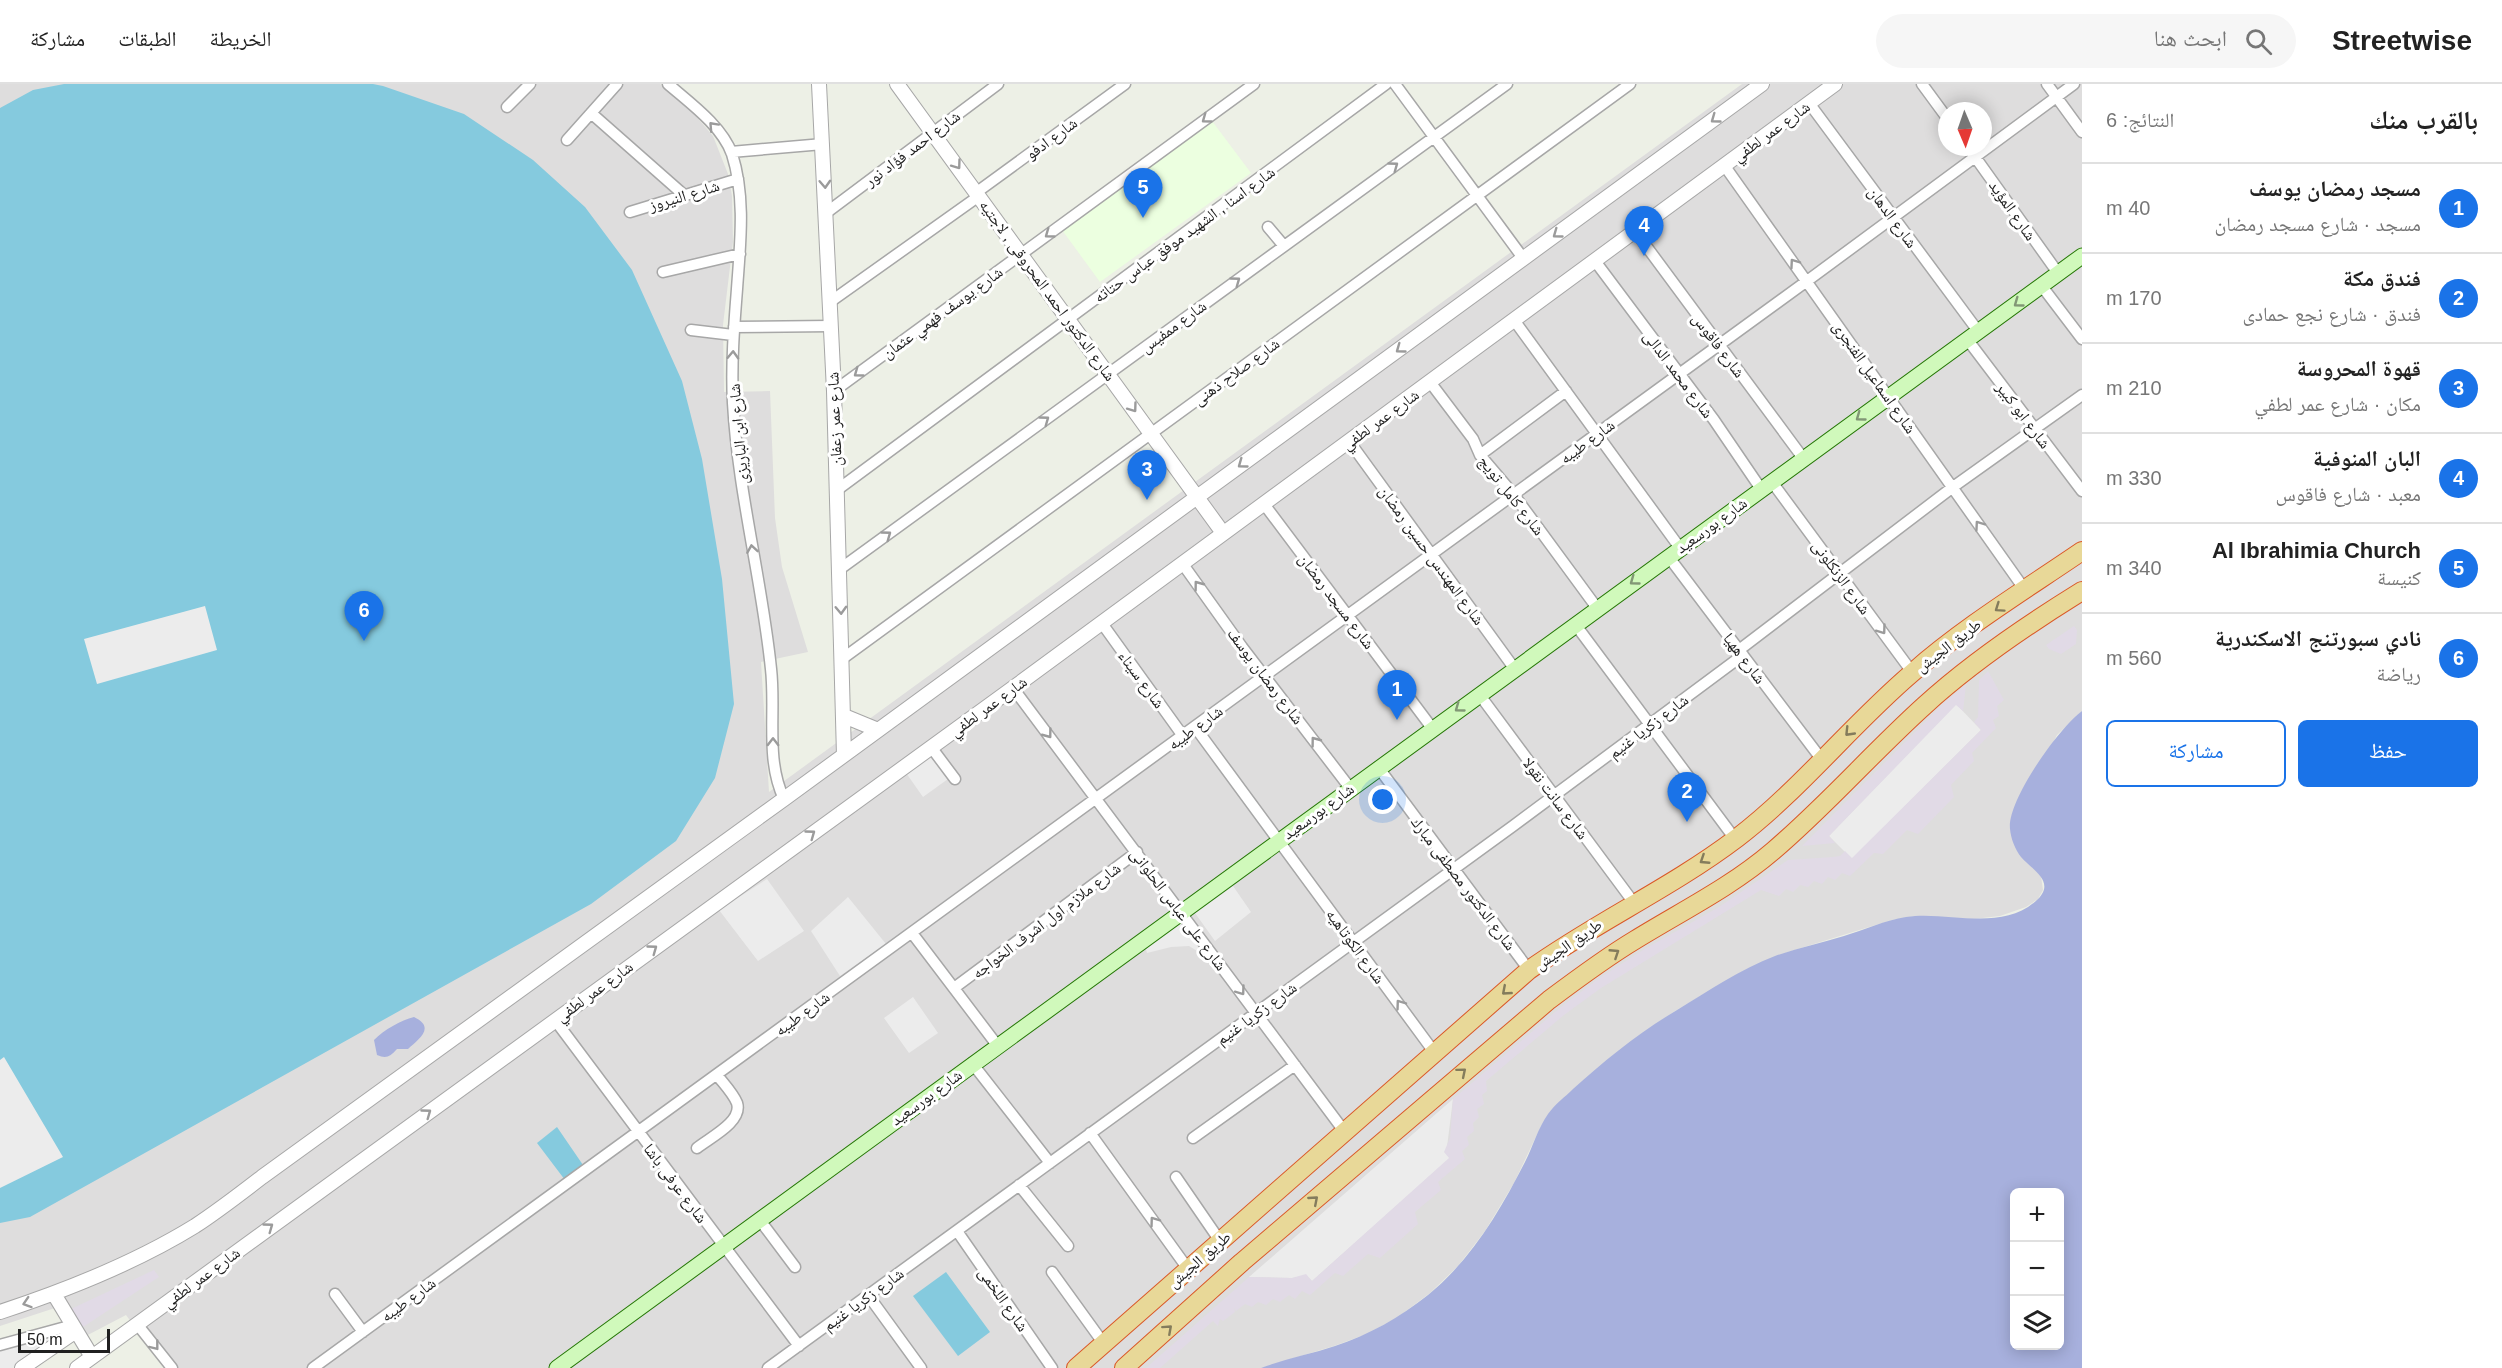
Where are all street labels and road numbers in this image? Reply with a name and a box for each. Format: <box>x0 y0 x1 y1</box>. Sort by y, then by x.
street label: شارع عمر لطفي <box>1729 98 1816 168</box>
street label: شارع احمد فؤاد نور <box>861 107 964 192</box>
street label: شارع ادفو <box>1022 114 1082 164</box>
street label: شارع اسنا , الشهيد موفق عباس حتاته <box>1091 163 1279 307</box>
street label: شارع النيروز <box>646 177 722 216</box>
street label: شارع المؤيد <box>1984 177 2039 245</box>
street label: شارع الدهان <box>1863 183 1920 252</box>
street label: شارع الدكتور احمد المحروقى , لاجتيه <box>975 197 1119 385</box>
street label: شارع يوسف فهمي عثمان <box>879 263 1008 365</box>
street label: شارع ممفيس <box>1137 297 1211 358</box>
street label: شارع فاقوس <box>1687 310 1748 382</box>
street label: شارع اسماعيل الفنجرى <box>1828 318 1920 438</box>
street label: شارع محمد الدالى <box>1639 327 1717 422</box>
street label: شارع صلاح ذهنى <box>1190 334 1284 410</box>
street label: شارع عمر زعفان <box>824 371 847 466</box>
street label: شارع ابو كبير <box>1991 378 2054 453</box>
street label: شارع ابن الباريزى <box>726 383 753 485</box>
street label: شارع عمر لطفي <box>1338 386 1425 456</box>
street label: شارع طيبه <box>1557 416 1619 468</box>
street label: شارع كامل تويج <box>1474 452 1548 540</box>
street label: شارع المهندس حسين رمضان <box>1374 483 1488 629</box>
street label: شارع بورسعيد <box>1673 494 1751 558</box>
street label: شارع الزنكلونى <box>1808 537 1874 619</box>
street label: شارع مسجد رمضان <box>1294 550 1378 653</box>
street label: طريق الجيش <box>1912 615 1985 677</box>
street label: شارع رمضان يوسف <box>1223 625 1307 729</box>
street label: شارع ههيا <box>1718 630 1769 688</box>
street label: شارع سيناء <box>1113 647 1168 713</box>
street label: شارع عمر لطفي <box>946 673 1033 743</box>
street label: شارع زكريا غنيم <box>1605 691 1693 763</box>
street label: شارع طيبه <box>1165 702 1227 754</box>
street label: شارع سانت نقولا <box>1518 754 1592 844</box>
street label: شارع بورسعيد <box>1280 780 1358 844</box>
street label: شارع الدكتور مصطفى مبارك <box>1406 813 1519 955</box>
street label: شارع على عباس الحلوانى <box>1126 845 1230 975</box>
street label: شارع ملازم اول اشرف الخواجه <box>969 859 1125 983</box>
street label: شارع الكوتاهيه <box>1321 906 1388 988</box>
street label: طريق الجيش <box>1532 916 1606 975</box>
street label: شارع عمر لطفي <box>552 958 639 1028</box>
street label: شارع زكريا غنيم <box>1213 979 1301 1050</box>
street label: شارع طيبه <box>772 988 834 1040</box>
street label: شارع بورسعيد <box>888 1066 966 1130</box>
street label: شارع عرفى باشا <box>639 1140 711 1227</box>
street label: طريق الجيش <box>1165 1228 1235 1293</box>
street label: شارع عمر لطفي <box>159 1244 246 1314</box>
street label: شارع اللخمى <box>974 1264 1032 1336</box>
street label: شارع زكريا غنيم <box>820 1265 908 1336</box>
street label: شارع طيبه <box>378 1274 440 1326</box>

